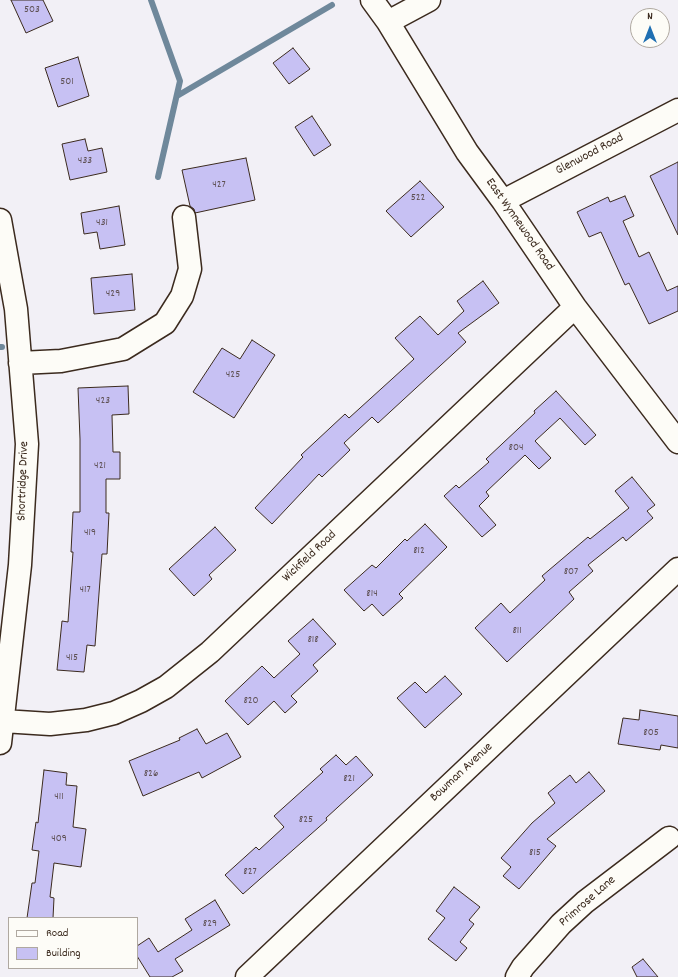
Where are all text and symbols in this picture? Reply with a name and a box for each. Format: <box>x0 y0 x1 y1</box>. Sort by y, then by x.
house number: 503 <box>24 3 40 17</box>
north arrow <box>630 8 670 48</box>
text: N <box>647 9 653 25</box>
house number: 501 <box>60 75 74 89</box>
street label: Glenwood Road <box>553 131 627 179</box>
house number: 433 <box>78 154 92 168</box>
street label: East Wynnewood Road <box>481 176 557 274</box>
house number: 427 <box>212 178 226 192</box>
house number: 522 <box>411 191 425 205</box>
house number: 431 <box>96 216 108 230</box>
house number: 429 <box>106 287 120 301</box>
house number: 425 <box>226 368 240 382</box>
house number: 423 <box>96 394 110 408</box>
street label: Shortridge Drive <box>15 441 33 521</box>
house number: 804 <box>509 441 523 455</box>
house number: 421 <box>94 459 106 473</box>
house number: 419 <box>84 526 96 540</box>
street label: Wickfield Road <box>280 528 340 586</box>
house number: 812 <box>413 544 425 558</box>
house number: 807 <box>564 565 578 579</box>
house number: 417 <box>79 583 91 597</box>
house number: 814 <box>366 587 378 601</box>
house number: 811 <box>512 624 522 638</box>
house number: 818 <box>307 633 319 647</box>
house number: 415 <box>66 651 78 665</box>
house number: 820 <box>243 694 259 708</box>
house number: 805 <box>643 726 659 740</box>
street label: Bowman Avenue <box>427 740 497 806</box>
house number: 826 <box>144 767 158 781</box>
house number: 821 <box>343 772 355 786</box>
house number: 411 <box>54 790 64 804</box>
house number: 825 <box>299 813 313 827</box>
house number: 409 <box>51 832 67 846</box>
house number: 815 <box>529 846 541 860</box>
house number: 827 <box>243 865 257 879</box>
street label: Primrose Lane <box>556 873 620 931</box>
legend <box>8 917 138 969</box>
house number: 829 <box>203 917 217 931</box>
text: Road <box>46 925 68 942</box>
text: Building <box>46 945 81 962</box>

